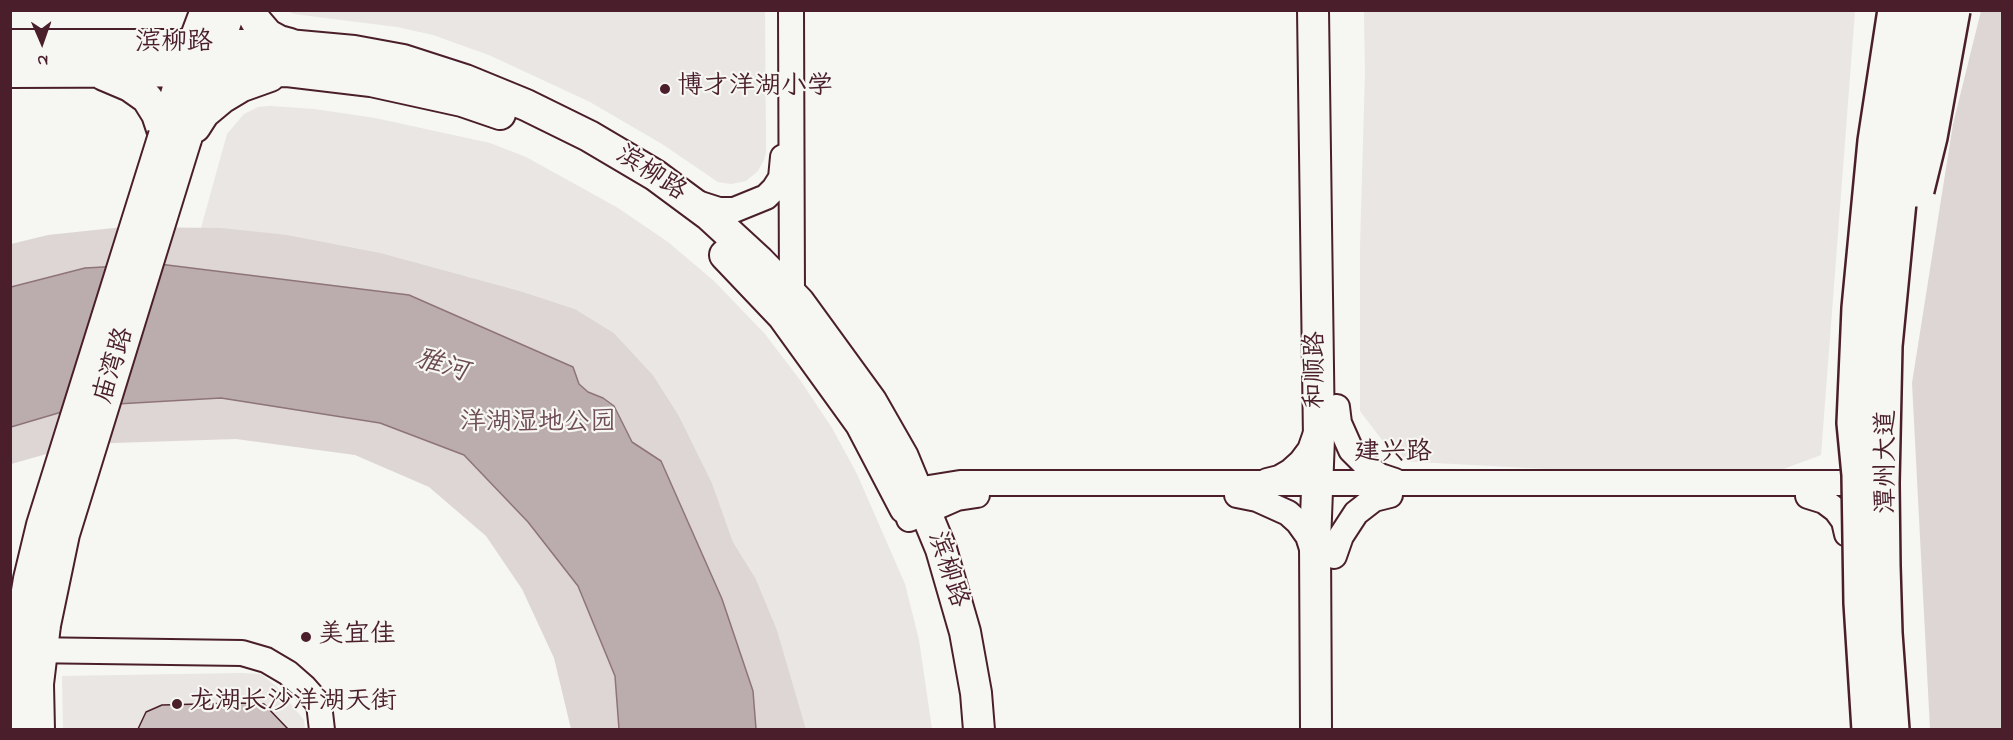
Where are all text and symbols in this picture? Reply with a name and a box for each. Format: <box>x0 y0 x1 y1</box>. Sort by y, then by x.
north arrow <box>12 12 72 72</box>
street label: 滨柳路 <box>135 29 213 61</box>
text: N <box>37 48 48 72</box>
place label: 博才洋湖小学 <box>677 73 833 105</box>
marker: 博才洋湖小学 <box>658 82 672 96</box>
street label: 滨柳路 <box>609 141 691 209</box>
street label: 庙湾路 <box>90 324 142 408</box>
street label: 和顺路 <box>1302 331 1334 409</box>
water label: 雅河 <box>411 345 471 391</box>
park label: 洋湖湿地公园 <box>460 409 616 441</box>
street label: 潭州大道 <box>1873 410 1905 514</box>
street label: 建兴路 <box>1354 439 1432 471</box>
street label: 滨柳路 <box>919 528 973 612</box>
place label: 美宜佳 <box>318 621 396 653</box>
marker: 美宜佳 <box>299 630 313 644</box>
place label: 龙湖长沙洋湖天街 <box>189 688 397 720</box>
marker: 龙湖长沙洋湖天街 <box>170 697 184 711</box>

